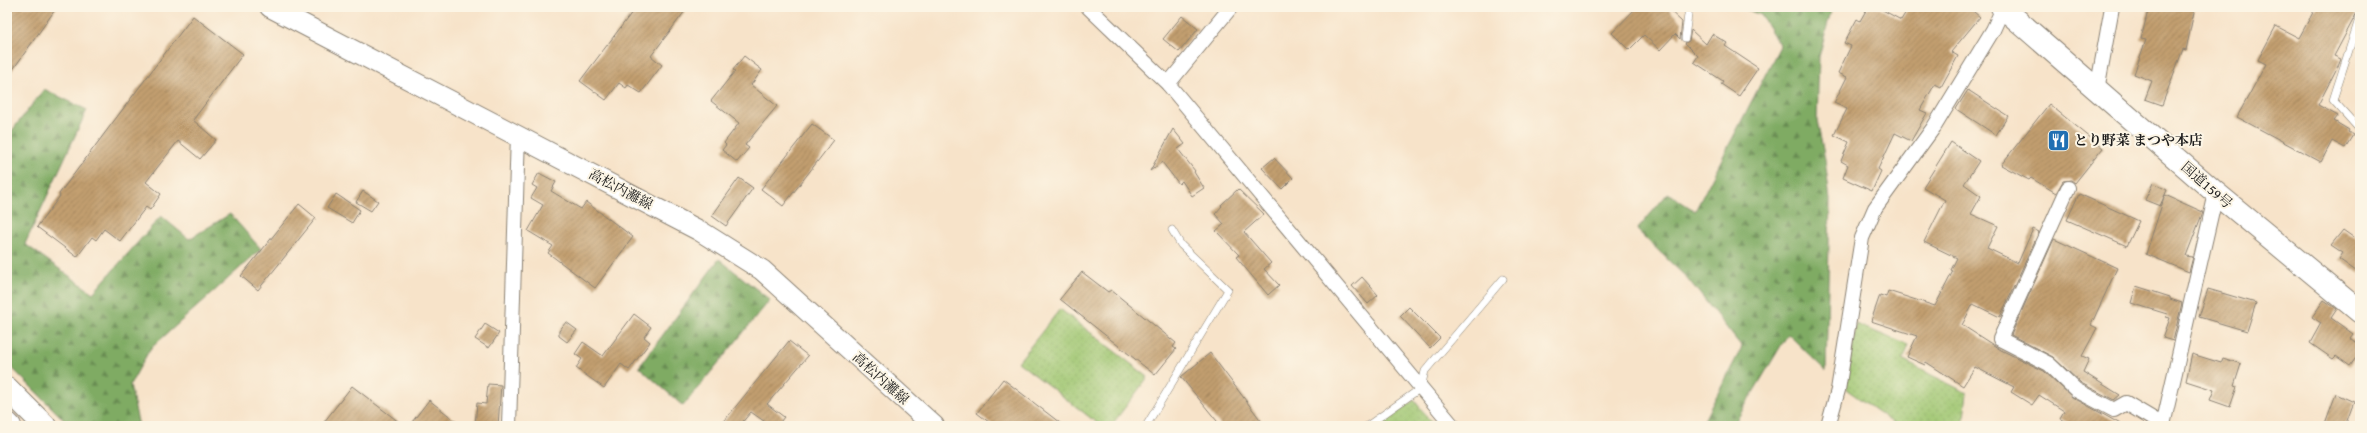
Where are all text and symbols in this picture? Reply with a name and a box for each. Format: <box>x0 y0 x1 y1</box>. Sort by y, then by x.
restaurant icon: とり野菜 まつや本店 <box>2046 127 2072 153</box>
place label: とり野菜 まつや本店 <box>2074 130 2203 150</box>
street label: 国道159号 <box>2177 157 2237 213</box>
street label: 高松内灘線 <box>585 164 657 214</box>
street label: 高松内灘線 <box>848 347 914 409</box>

